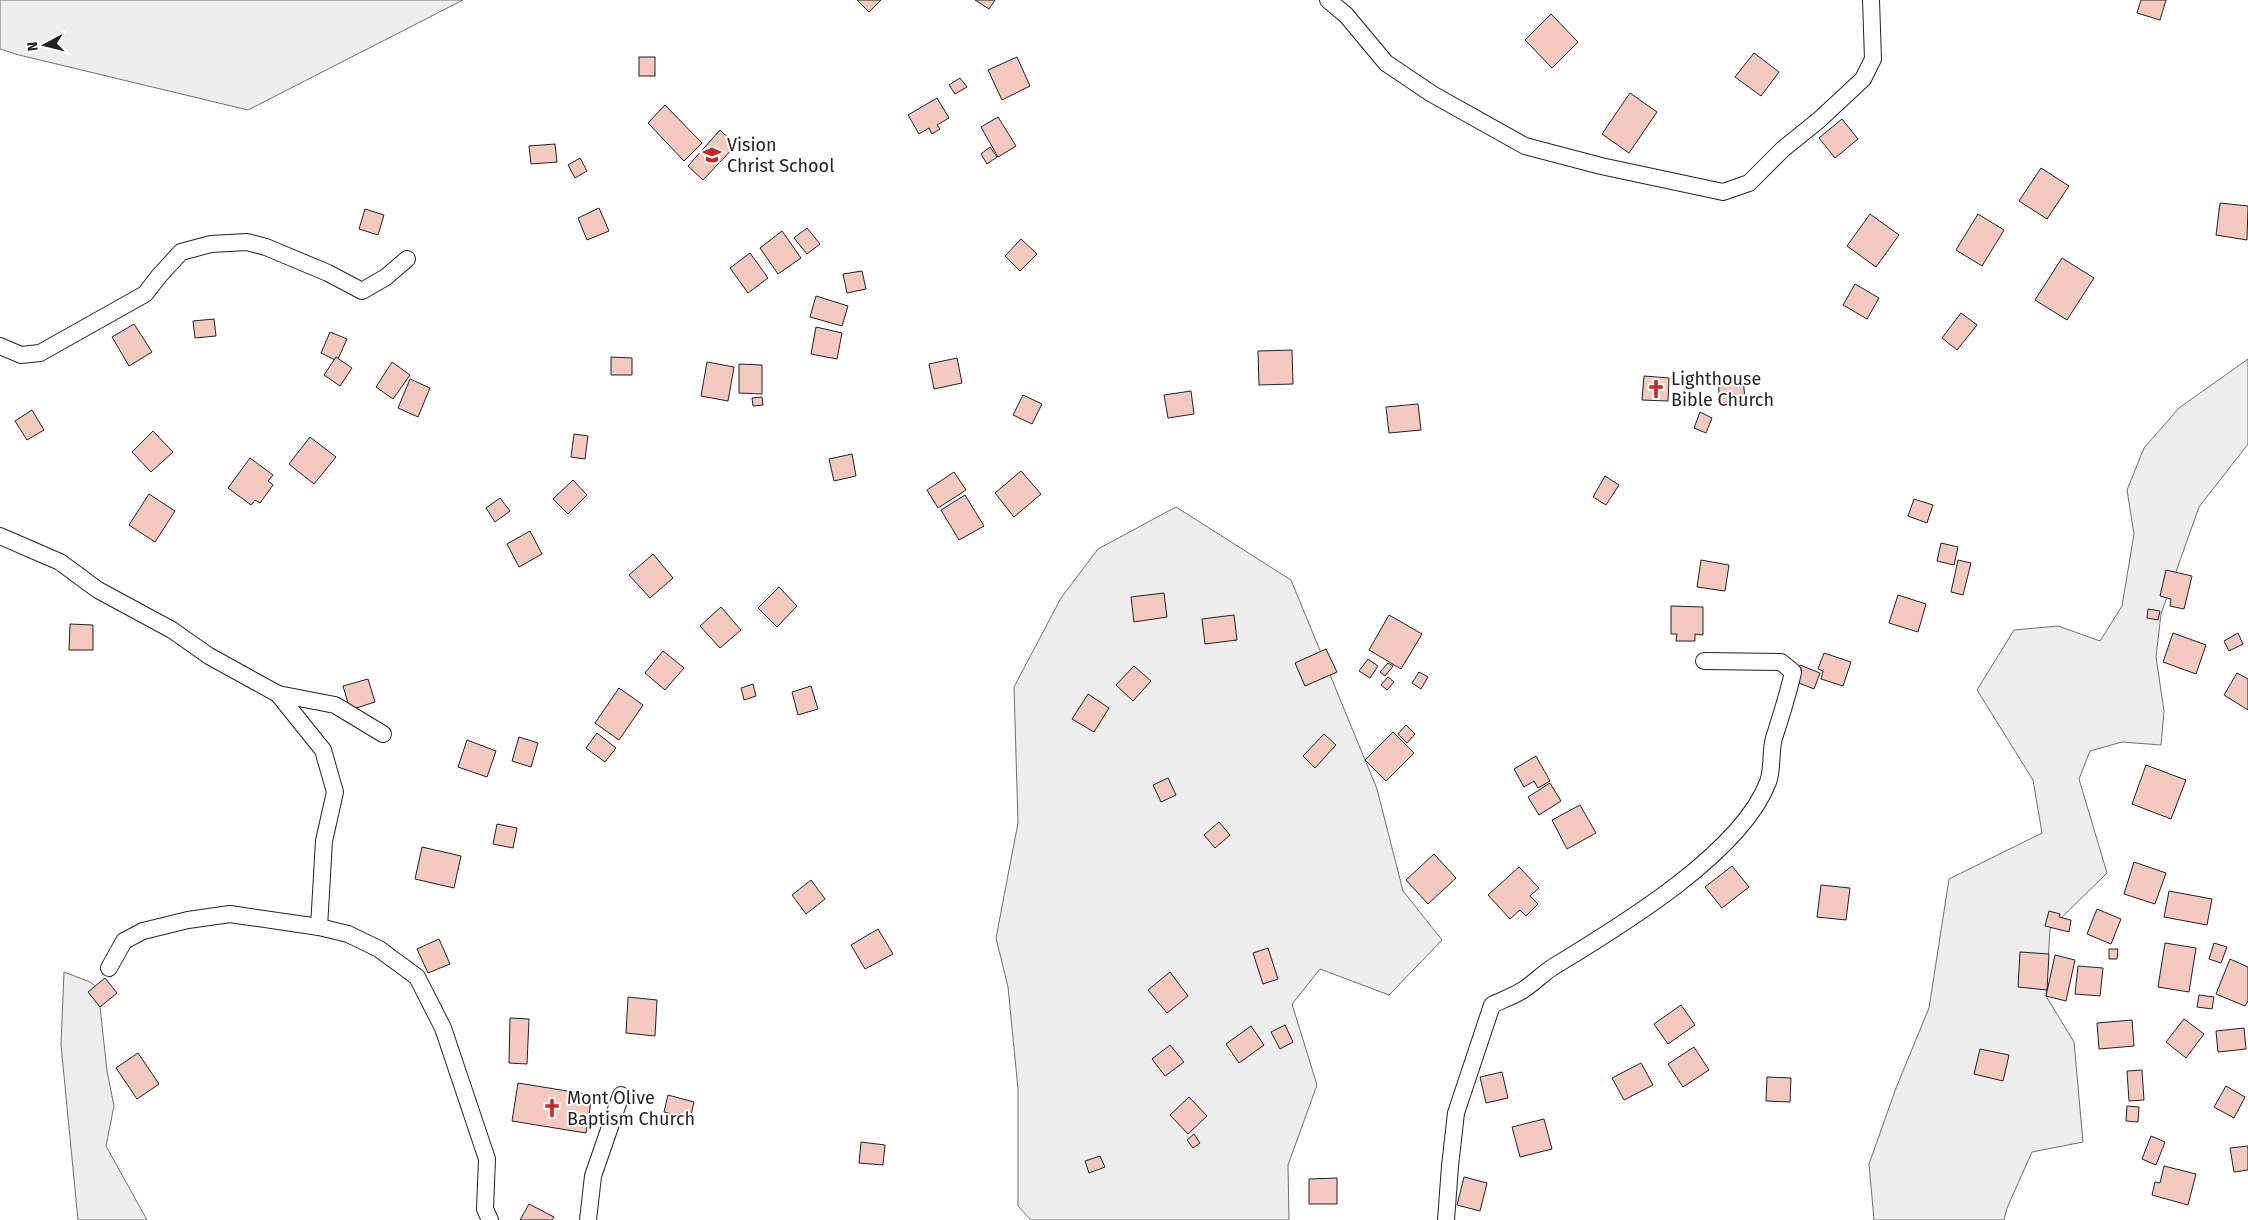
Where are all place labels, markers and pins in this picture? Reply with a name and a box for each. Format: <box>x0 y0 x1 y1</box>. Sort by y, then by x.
place label: Vision Christ School <box>727 134 834 177</box>
school or university icon: Vision Christ School <box>701 144 723 166</box>
place label: Lighthouse Bible Church <box>1671 368 1774 411</box>
church icon: Lighthouse Bible Church <box>1645 378 1667 400</box>
place label: Mont Olive Baptism Church <box>567 1087 695 1130</box>
church icon: Mont Olive Baptism Church <box>541 1097 563 1119</box>

